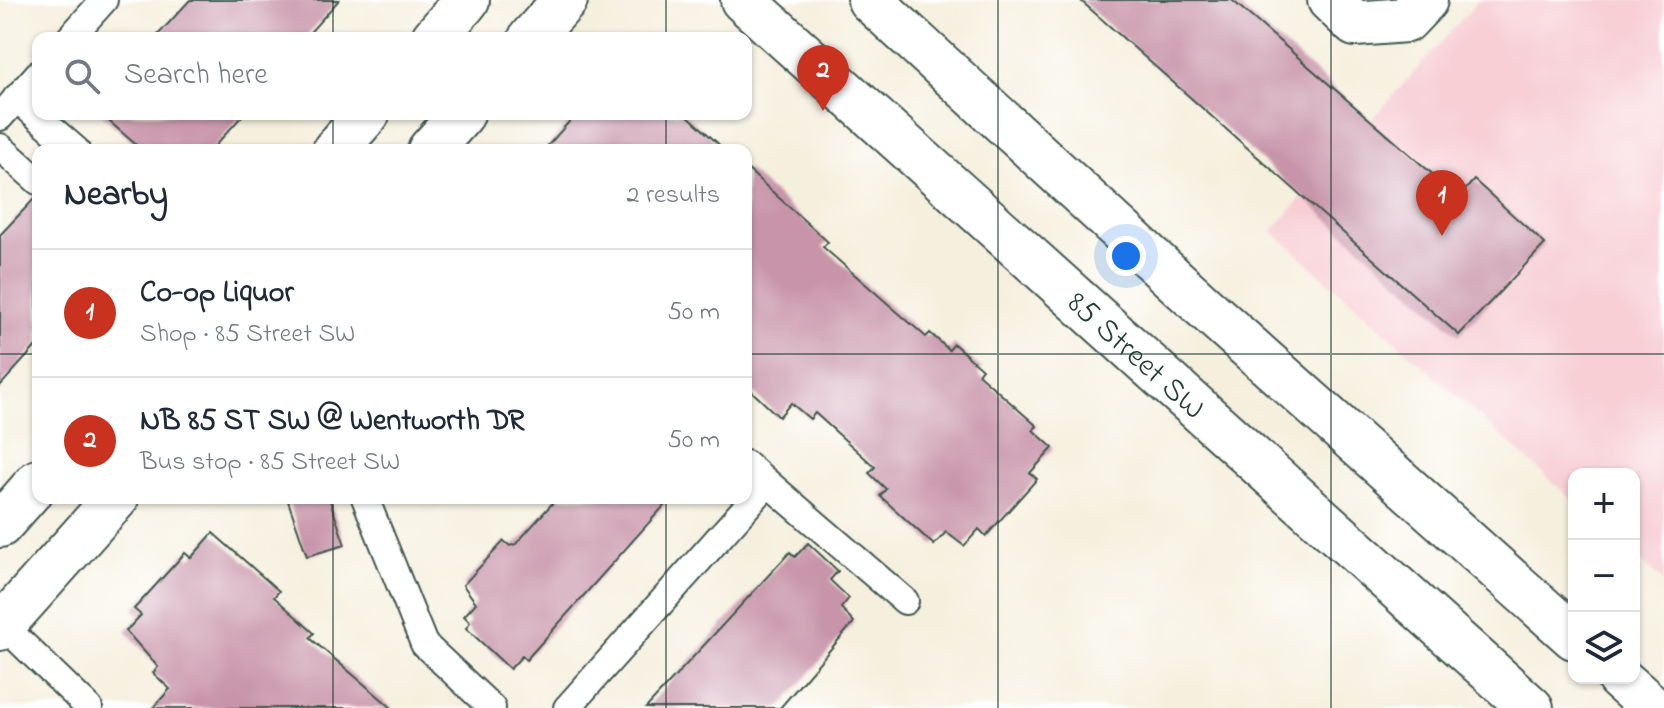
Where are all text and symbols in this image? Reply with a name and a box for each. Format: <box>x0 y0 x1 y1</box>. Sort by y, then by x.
search box <box>32 32 752 120</box>
pin: 2 <box>797 45 849 111</box>
icon: search <box>60 54 104 98</box>
text: Search here <box>124 54 268 98</box>
pin: 1 <box>1416 170 1468 236</box>
text: Nearby <box>64 171 168 221</box>
text: 2 results <box>627 177 720 215</box>
your location <box>1106 236 1146 276</box>
text: Co-op Liquor <box>140 272 294 316</box>
street label: 85 Street SW <box>1055 282 1215 432</box>
text: 1 <box>86 294 94 332</box>
text: 50 m <box>667 294 720 332</box>
text: Shop · 85 Street SW <box>140 316 355 354</box>
text: NB 85 ST SW @ Wentworth DR <box>140 400 524 444</box>
text: 2 <box>84 422 96 460</box>
text: 50 m <box>667 422 720 460</box>
text: Bus stop · 85 Street SW <box>140 444 400 482</box>
map controls <box>1568 468 1640 684</box>
button: + <box>1568 468 1640 540</box>
button: − <box>1568 540 1640 612</box>
button: layers <box>1568 612 1640 684</box>

